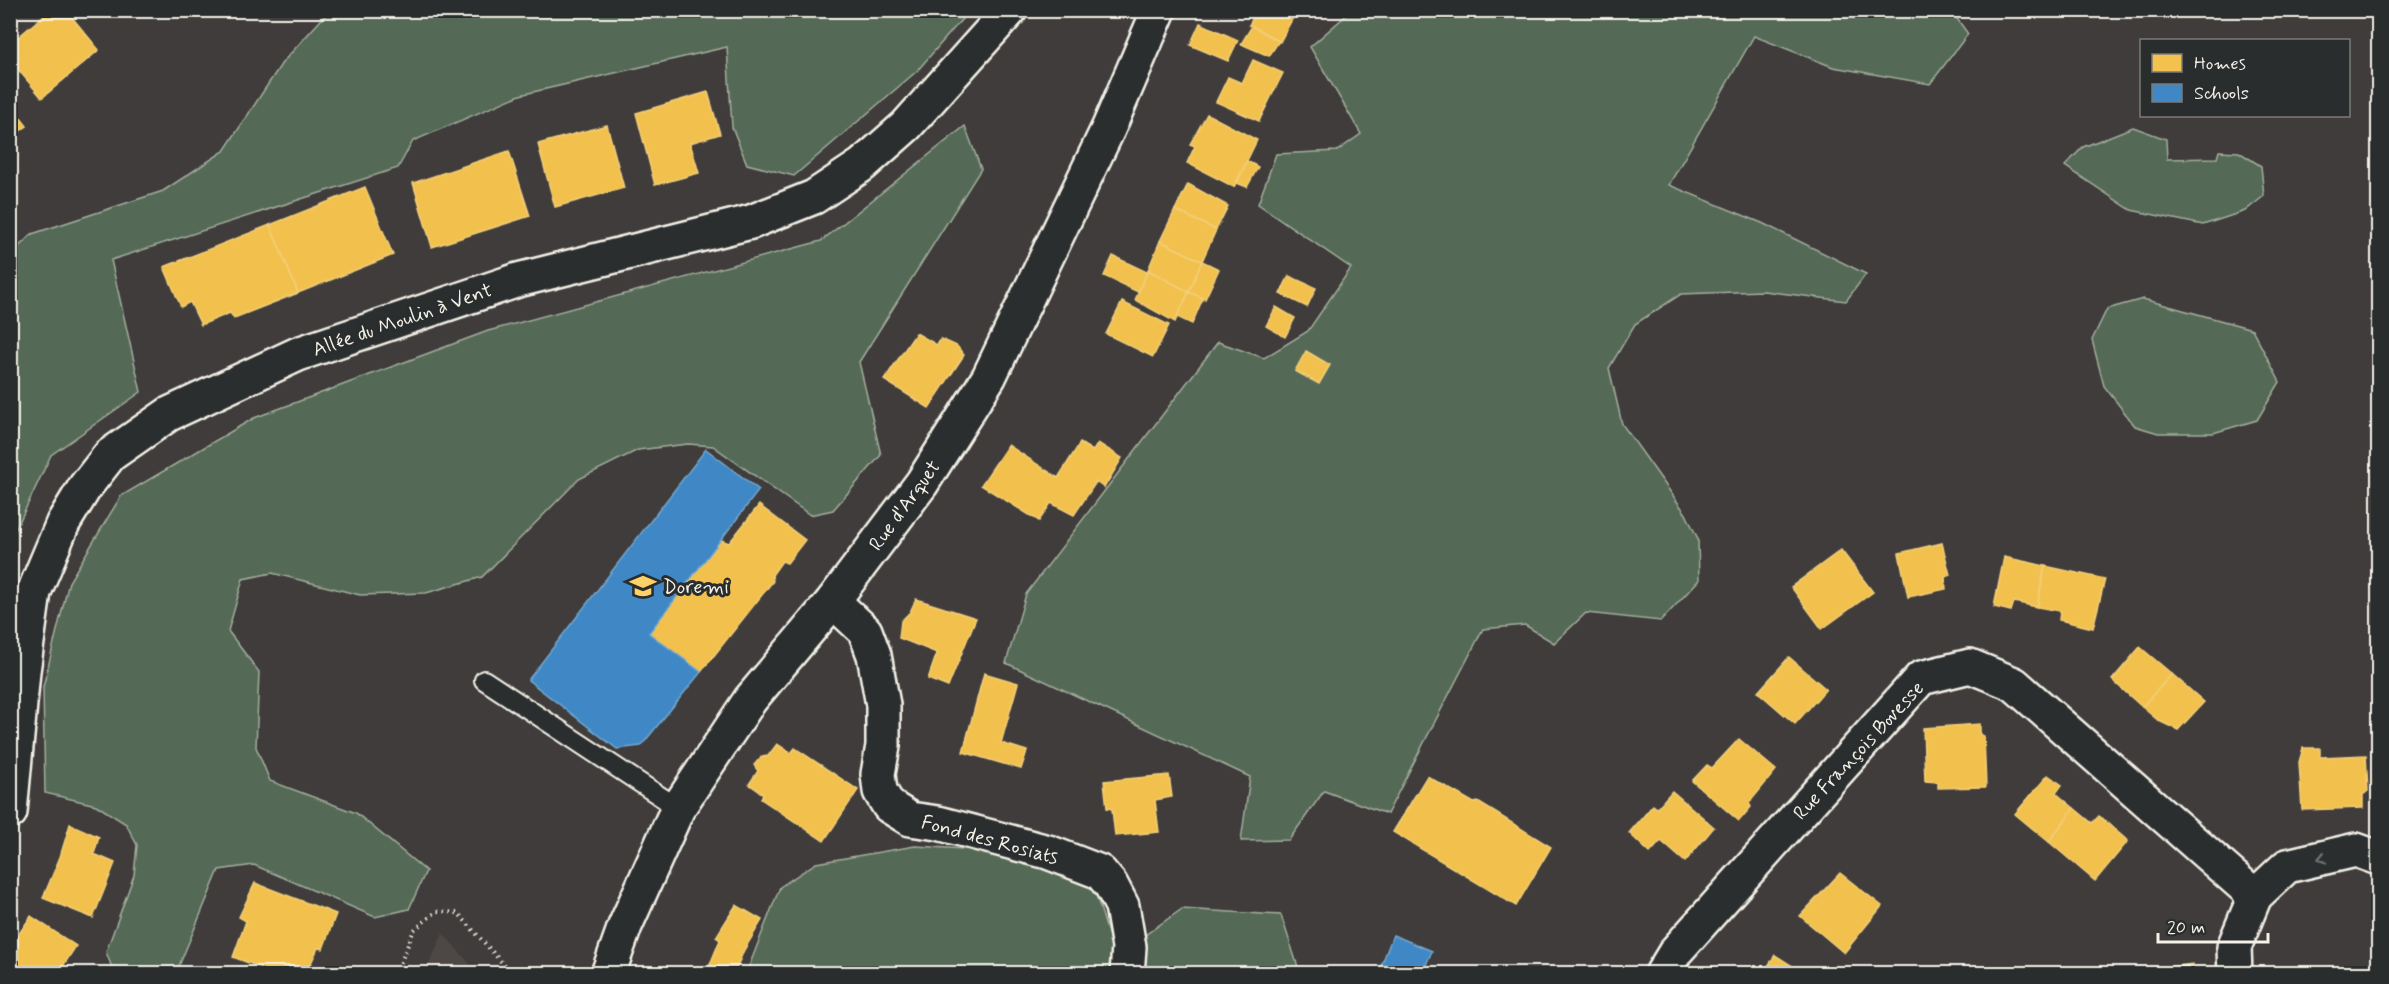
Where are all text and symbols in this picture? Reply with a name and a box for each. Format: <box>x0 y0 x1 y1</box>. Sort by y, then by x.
legend <box>2140 39 2350 117</box>
text: Homes <box>2194 52 2246 76</box>
text: Schools <box>2194 82 2249 106</box>
street label: Allée du Moulin à Vent <box>309 277 496 364</box>
street label: Rue d'Arquet <box>863 455 947 557</box>
school or university icon: Doremi <box>628 571 658 601</box>
place label: Doremi <box>663 574 729 601</box>
street label: Rue François Bovesse <box>1788 676 1931 826</box>
street label: Fond des Rosiats <box>918 809 1061 872</box>
one-way arrow <box>2317 851 2327 864</box>
scale bar <box>2158 906 2268 944</box>
text: 20 m <box>2167 916 2205 940</box>

